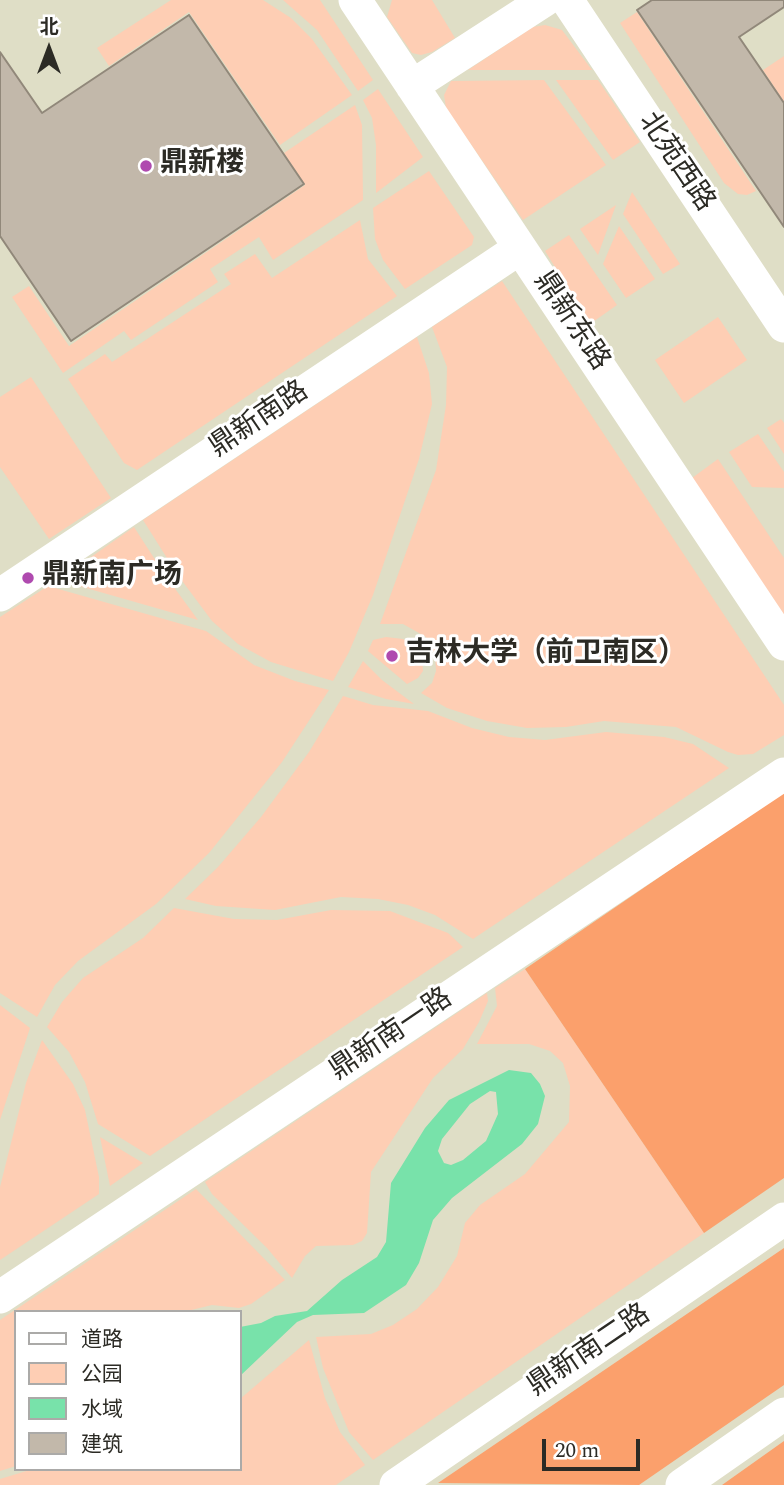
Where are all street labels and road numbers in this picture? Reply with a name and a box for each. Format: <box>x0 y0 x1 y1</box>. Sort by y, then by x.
street label: 北苑西路 <box>630 107 720 219</box>
street label: 鼎新东路 <box>525 266 615 378</box>
street label: 鼎新南路 <box>204 376 316 466</box>
street label: 鼎新南一路 <box>325 983 459 1089</box>
street label: 鼎新南二路 <box>523 1299 657 1405</box>

